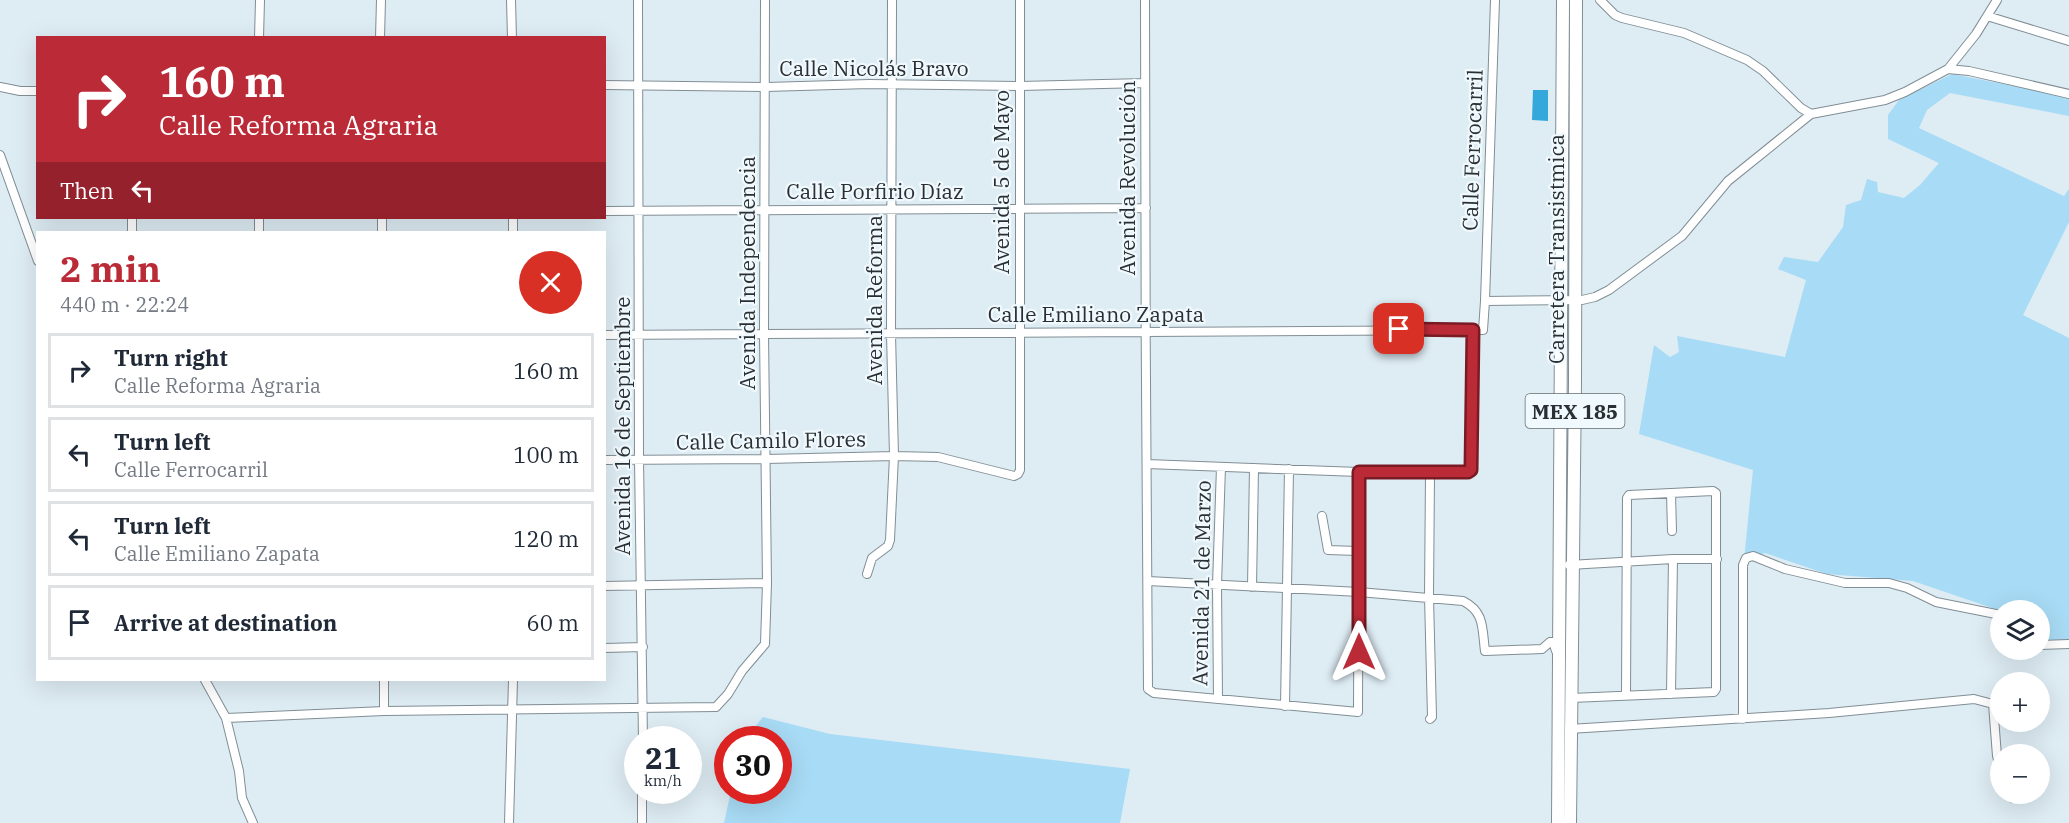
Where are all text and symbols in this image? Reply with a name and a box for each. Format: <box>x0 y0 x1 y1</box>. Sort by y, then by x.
text: 160 m <box>159 54 285 109</box>
street label: Calle Nicolás Bravo <box>779 54 969 82</box>
icon: right <box>60 60 138 138</box>
street label: Calle Ferrocarril <box>1455 69 1489 231</box>
street label: Avenida Revolución <box>1113 80 1141 276</box>
street label: Avenida 5 de Mayo <box>987 90 1015 274</box>
text: Calle Reforma Agraria <box>159 107 438 142</box>
street label: Carretera Transistmica <box>1542 134 1570 364</box>
street label: Avenida Independencia <box>733 156 761 390</box>
icon: left <box>126 174 159 207</box>
text: Then <box>60 176 114 205</box>
street label: Calle Porfirio Díaz <box>786 177 964 205</box>
street label: Avenida Reforma <box>860 215 888 385</box>
text: 2 min <box>60 245 161 292</box>
button: close <box>519 251 582 314</box>
text: 440 m · 22:24 <box>60 291 189 318</box>
street label: Avenida 16 de Septiembre <box>608 296 636 556</box>
street label: Calle Emiliano Zapata <box>988 300 1204 328</box>
pin <box>1373 303 1424 354</box>
icon: arrive <box>1382 312 1415 345</box>
text: Turn right <box>114 343 228 372</box>
icon: right <box>63 354 96 387</box>
text: 160 m <box>513 356 579 385</box>
text: Calle Reforma Agraria <box>114 372 321 399</box>
road number: MEX 185 <box>1526 394 1624 428</box>
street label: Calle Camilo Flores <box>676 424 866 456</box>
text: Turn left <box>114 427 210 456</box>
icon: left <box>63 438 96 471</box>
text: 100 m <box>513 440 579 469</box>
text: Calle Ferrocarril <box>114 456 268 483</box>
street label: Avenida 21 de Marzo <box>1185 480 1217 686</box>
text: Turn left <box>114 511 210 540</box>
icon: left <box>63 522 96 555</box>
text: 120 m <box>513 524 579 553</box>
text: Calle Emiliano Zapata <box>114 540 320 567</box>
map controls <box>1990 600 2050 804</box>
button: layers <box>1990 600 2050 660</box>
icon: arrive <box>63 606 96 639</box>
text: Arrive at destination <box>114 608 337 637</box>
text: 60 m <box>527 608 579 637</box>
position arrow <box>1327 620 1391 684</box>
button: + <box>1990 672 2050 732</box>
speed limit sign: 30 <box>714 726 792 804</box>
text: 21 <box>645 738 681 777</box>
button: − <box>1990 744 2050 804</box>
text: km/h <box>644 771 682 790</box>

